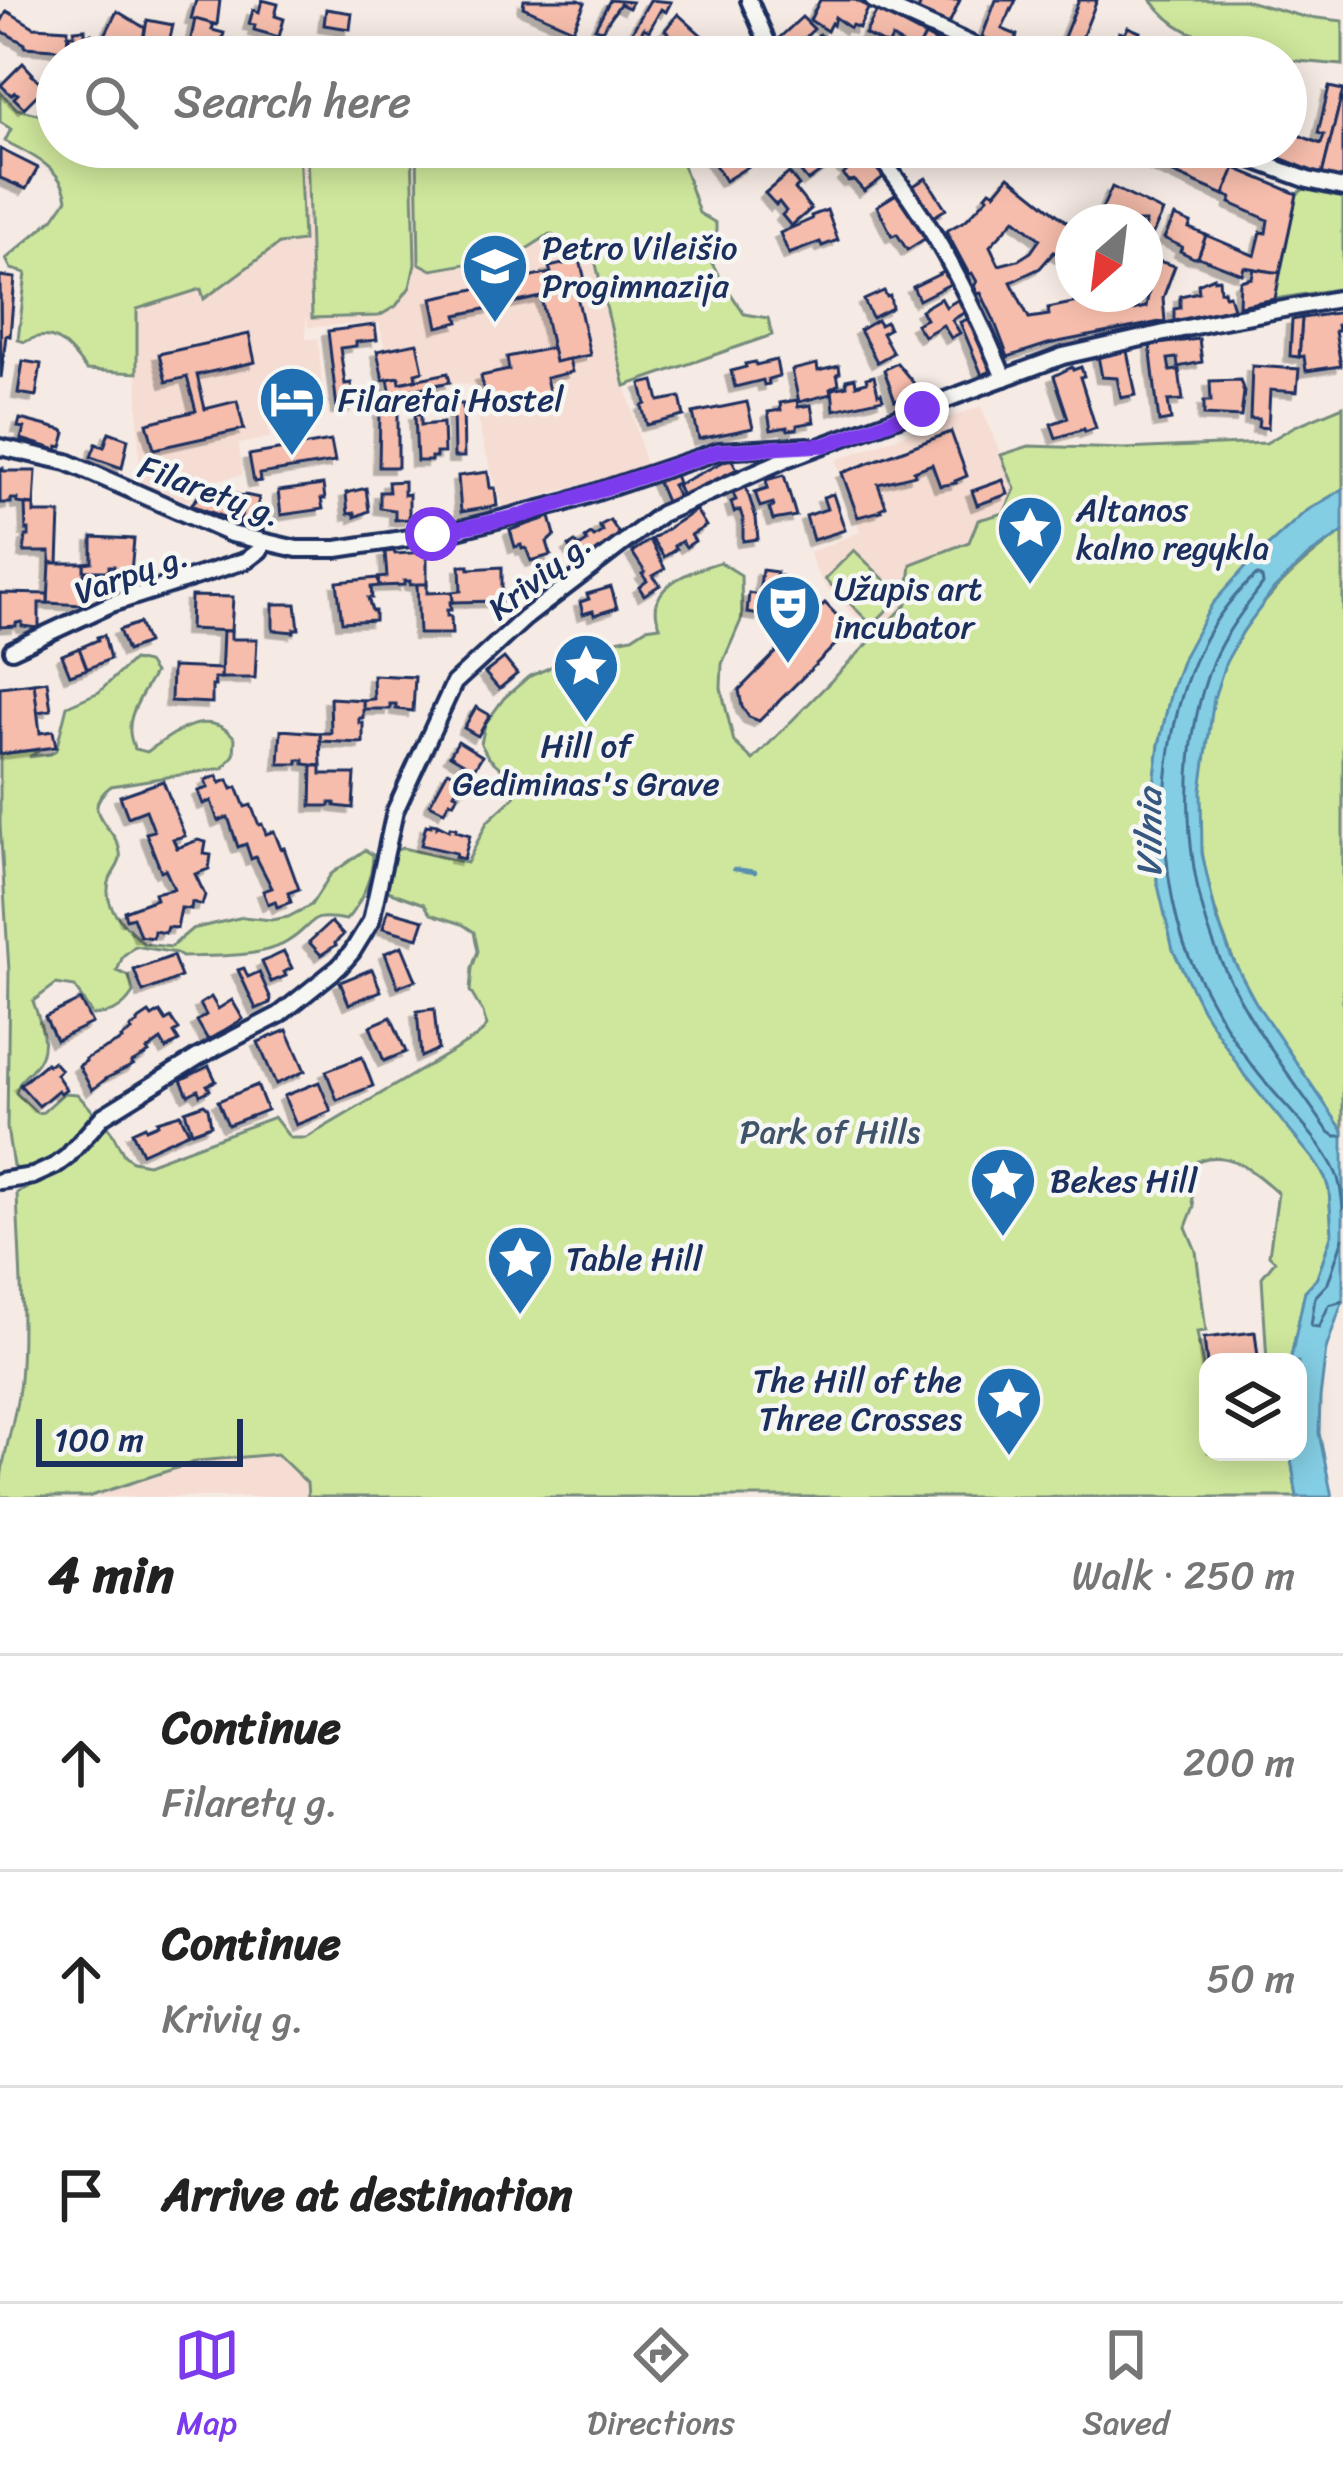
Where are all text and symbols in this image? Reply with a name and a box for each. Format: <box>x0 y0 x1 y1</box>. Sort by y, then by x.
search box <box>36 36 1307 168</box>
text: Search here <box>174 62 411 142</box>
icon: search <box>78 69 144 135</box>
north arrow <box>1055 204 1163 312</box>
place label: Petro Vileišio Progimnazija <box>542 219 738 315</box>
school or university icon: Petro Vileišio Progimnazija <box>460 231 530 325</box>
hotel icon: Filaretai Hostel <box>257 364 327 458</box>
place label: Filaretai Hostel <box>338 371 564 429</box>
route end <box>895 382 949 436</box>
street label: Filaretų g. <box>130 438 289 544</box>
place label: Altanos kalno regykla <box>1075 481 1269 577</box>
place icon: Altanos kalno regykla <box>995 493 1065 587</box>
route start <box>405 507 459 561</box>
street label: Krivių g. <box>474 516 605 636</box>
street label: Varpų g. <box>66 527 197 621</box>
place label: Užupis art incubator <box>834 560 982 656</box>
theatre icon: Užupis art incubator <box>753 572 823 666</box>
place icon: Hill of Gediminas's Grave <box>551 631 621 725</box>
place label: Hill of Gediminas's Grave <box>452 717 720 813</box>
water label: Vilnia <box>1117 786 1181 878</box>
park label: Park of Hills <box>740 1103 921 1161</box>
place icon: Bekes Hill <box>968 1145 1038 1239</box>
place label: Bekes Hill <box>1050 1152 1198 1210</box>
place icon: Table Hill <box>485 1223 555 1317</box>
place label: Table Hill <box>566 1230 703 1288</box>
place label: The Hill of the Three Crosses <box>753 1352 962 1448</box>
map controls <box>1199 1353 1307 1461</box>
button: layers <box>1199 1353 1307 1461</box>
place icon: The Hill of the Three Crosses <box>974 1364 1044 1458</box>
text: 100 m <box>54 1411 144 1469</box>
scale bar <box>36 1413 243 1466</box>
text: 4 min <box>48 1530 174 1620</box>
text: Walk · 250 m <box>1072 1541 1295 1610</box>
text: Continue <box>162 1688 341 1768</box>
text: 200 m <box>1183 1728 1295 1797</box>
icon: ahead <box>48 1730 114 1796</box>
text: Filaretų g. <box>162 1768 338 1837</box>
text: Continue <box>162 1904 341 1984</box>
text: 50 m <box>1206 1944 1295 2013</box>
icon: ahead <box>48 1946 114 2012</box>
text: Krivių g. <box>162 1984 304 2053</box>
text: Arrive at destination <box>162 2155 572 2235</box>
icon: arrive <box>48 2162 114 2228</box>
tab: Map <box>174 2322 240 2452</box>
tab: Directions <box>587 2322 735 2452</box>
tab: Saved <box>1082 2322 1169 2452</box>

